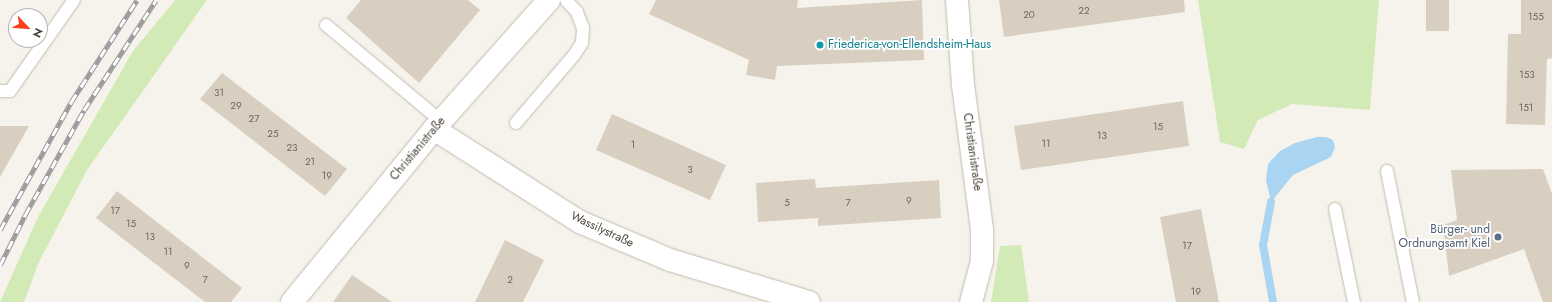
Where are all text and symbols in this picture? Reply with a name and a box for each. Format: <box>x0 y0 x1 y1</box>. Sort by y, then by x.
house number: 22 <box>1078 5 1090 17</box>
north arrow <box>8 8 48 48</box>
house number: 20 <box>1023 9 1035 21</box>
house number: 155 <box>1528 11 1544 23</box>
text: N <box>29 25 47 40</box>
place label: Friederica-von-Ellendsheim-Haus <box>828 38 991 52</box>
marker: Friederica-von-Ellendsheim-Haus <box>815 40 825 50</box>
house number: 153 <box>1519 69 1535 81</box>
house number: 31 <box>214 87 224 99</box>
house number: 29 <box>230 100 242 112</box>
house number: 151 <box>1519 102 1533 114</box>
street label: Christianistraße <box>959 112 985 192</box>
house number: 27 <box>249 113 259 125</box>
street label: Christianistraße <box>387 114 449 184</box>
house number: 15 <box>1153 121 1163 133</box>
house number: 25 <box>267 128 279 140</box>
house number: 13 <box>1097 130 1107 142</box>
house number: 11 <box>1042 138 1050 150</box>
house number: 1 <box>631 139 635 151</box>
house number: 23 <box>286 142 298 154</box>
house number: 21 <box>305 156 315 168</box>
house number: 3 <box>687 164 693 176</box>
house number: 19 <box>322 170 332 182</box>
house number: 9 <box>906 195 912 207</box>
house number: 5 <box>784 197 790 209</box>
house number: 7 <box>845 197 851 209</box>
house number: 17 <box>110 205 120 217</box>
street label: Wassilystraße <box>568 209 636 251</box>
house number: 15 <box>126 218 136 230</box>
place label: Bürger- und Ordnungsamt Kiel <box>1399 223 1490 251</box>
house number: 13 <box>145 231 155 243</box>
marker: Bürger- und Ordnungsamt Kiel <box>1493 232 1503 242</box>
house number: 17 <box>1182 240 1192 252</box>
house number: 11 <box>164 246 172 258</box>
house number: 9 <box>184 260 190 272</box>
house number: 7 <box>202 274 208 286</box>
house number: 2 <box>507 274 513 286</box>
house number: 19 <box>1191 286 1201 298</box>

